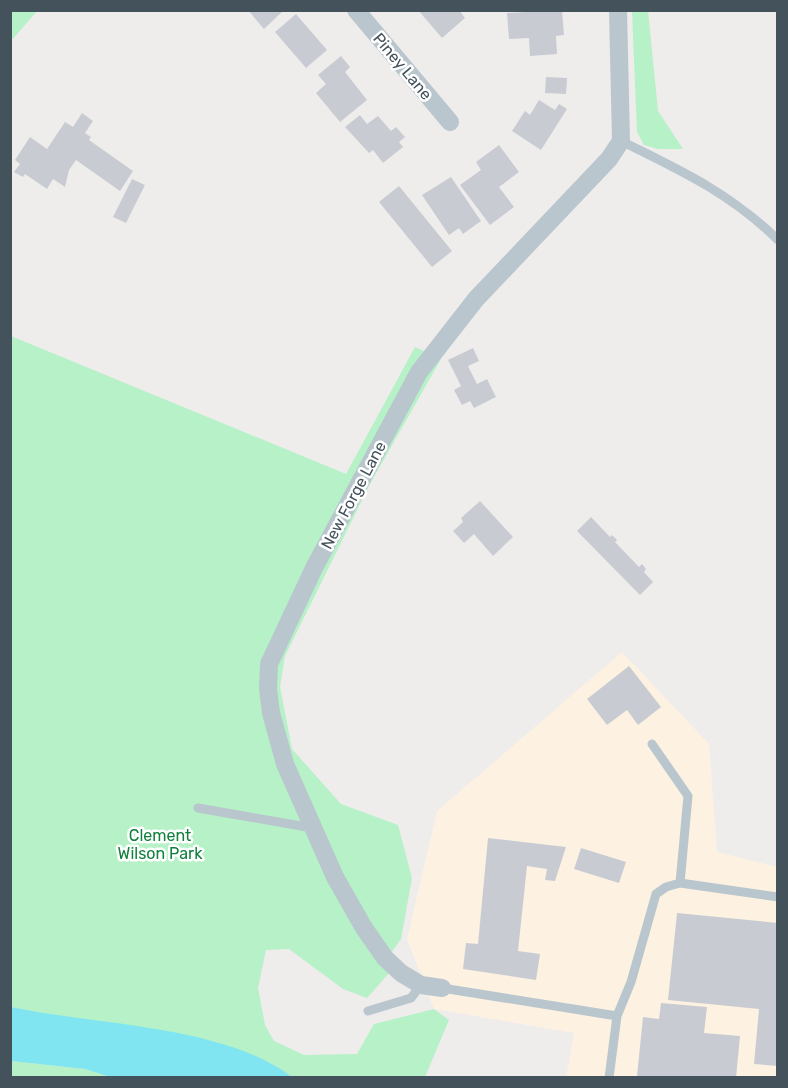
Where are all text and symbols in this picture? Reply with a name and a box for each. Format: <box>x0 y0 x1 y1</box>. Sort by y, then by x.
street label: Piney Lane <box>369 29 436 104</box>
street label: New Forge Lane <box>317 438 390 552</box>
park label: Clement Wilson Park <box>118 826 203 863</box>

